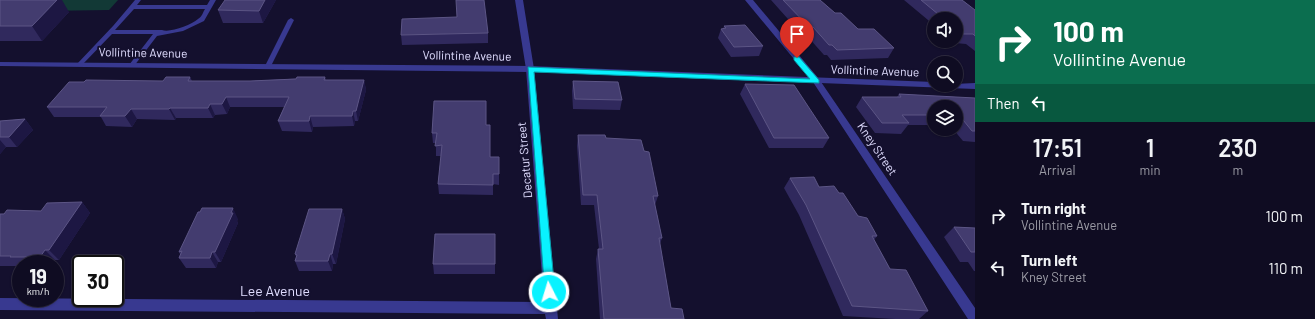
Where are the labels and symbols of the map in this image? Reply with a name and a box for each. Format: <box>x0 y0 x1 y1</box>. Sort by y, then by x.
pin <box>780 17 814 58</box>
street label: Vollintine Avenue <box>98 44 188 60</box>
street label: Vollintine Avenue <box>422 47 512 63</box>
street label: Vollintine Avenue <box>830 61 920 79</box>
street label: Kney Street <box>855 119 901 177</box>
street label: Decatur Street <box>514 121 534 199</box>
speed limit sign: 30 <box>72 255 124 307</box>
position arrow <box>528 271 570 313</box>
street label: Lee Avenue <box>240 282 310 299</box>

